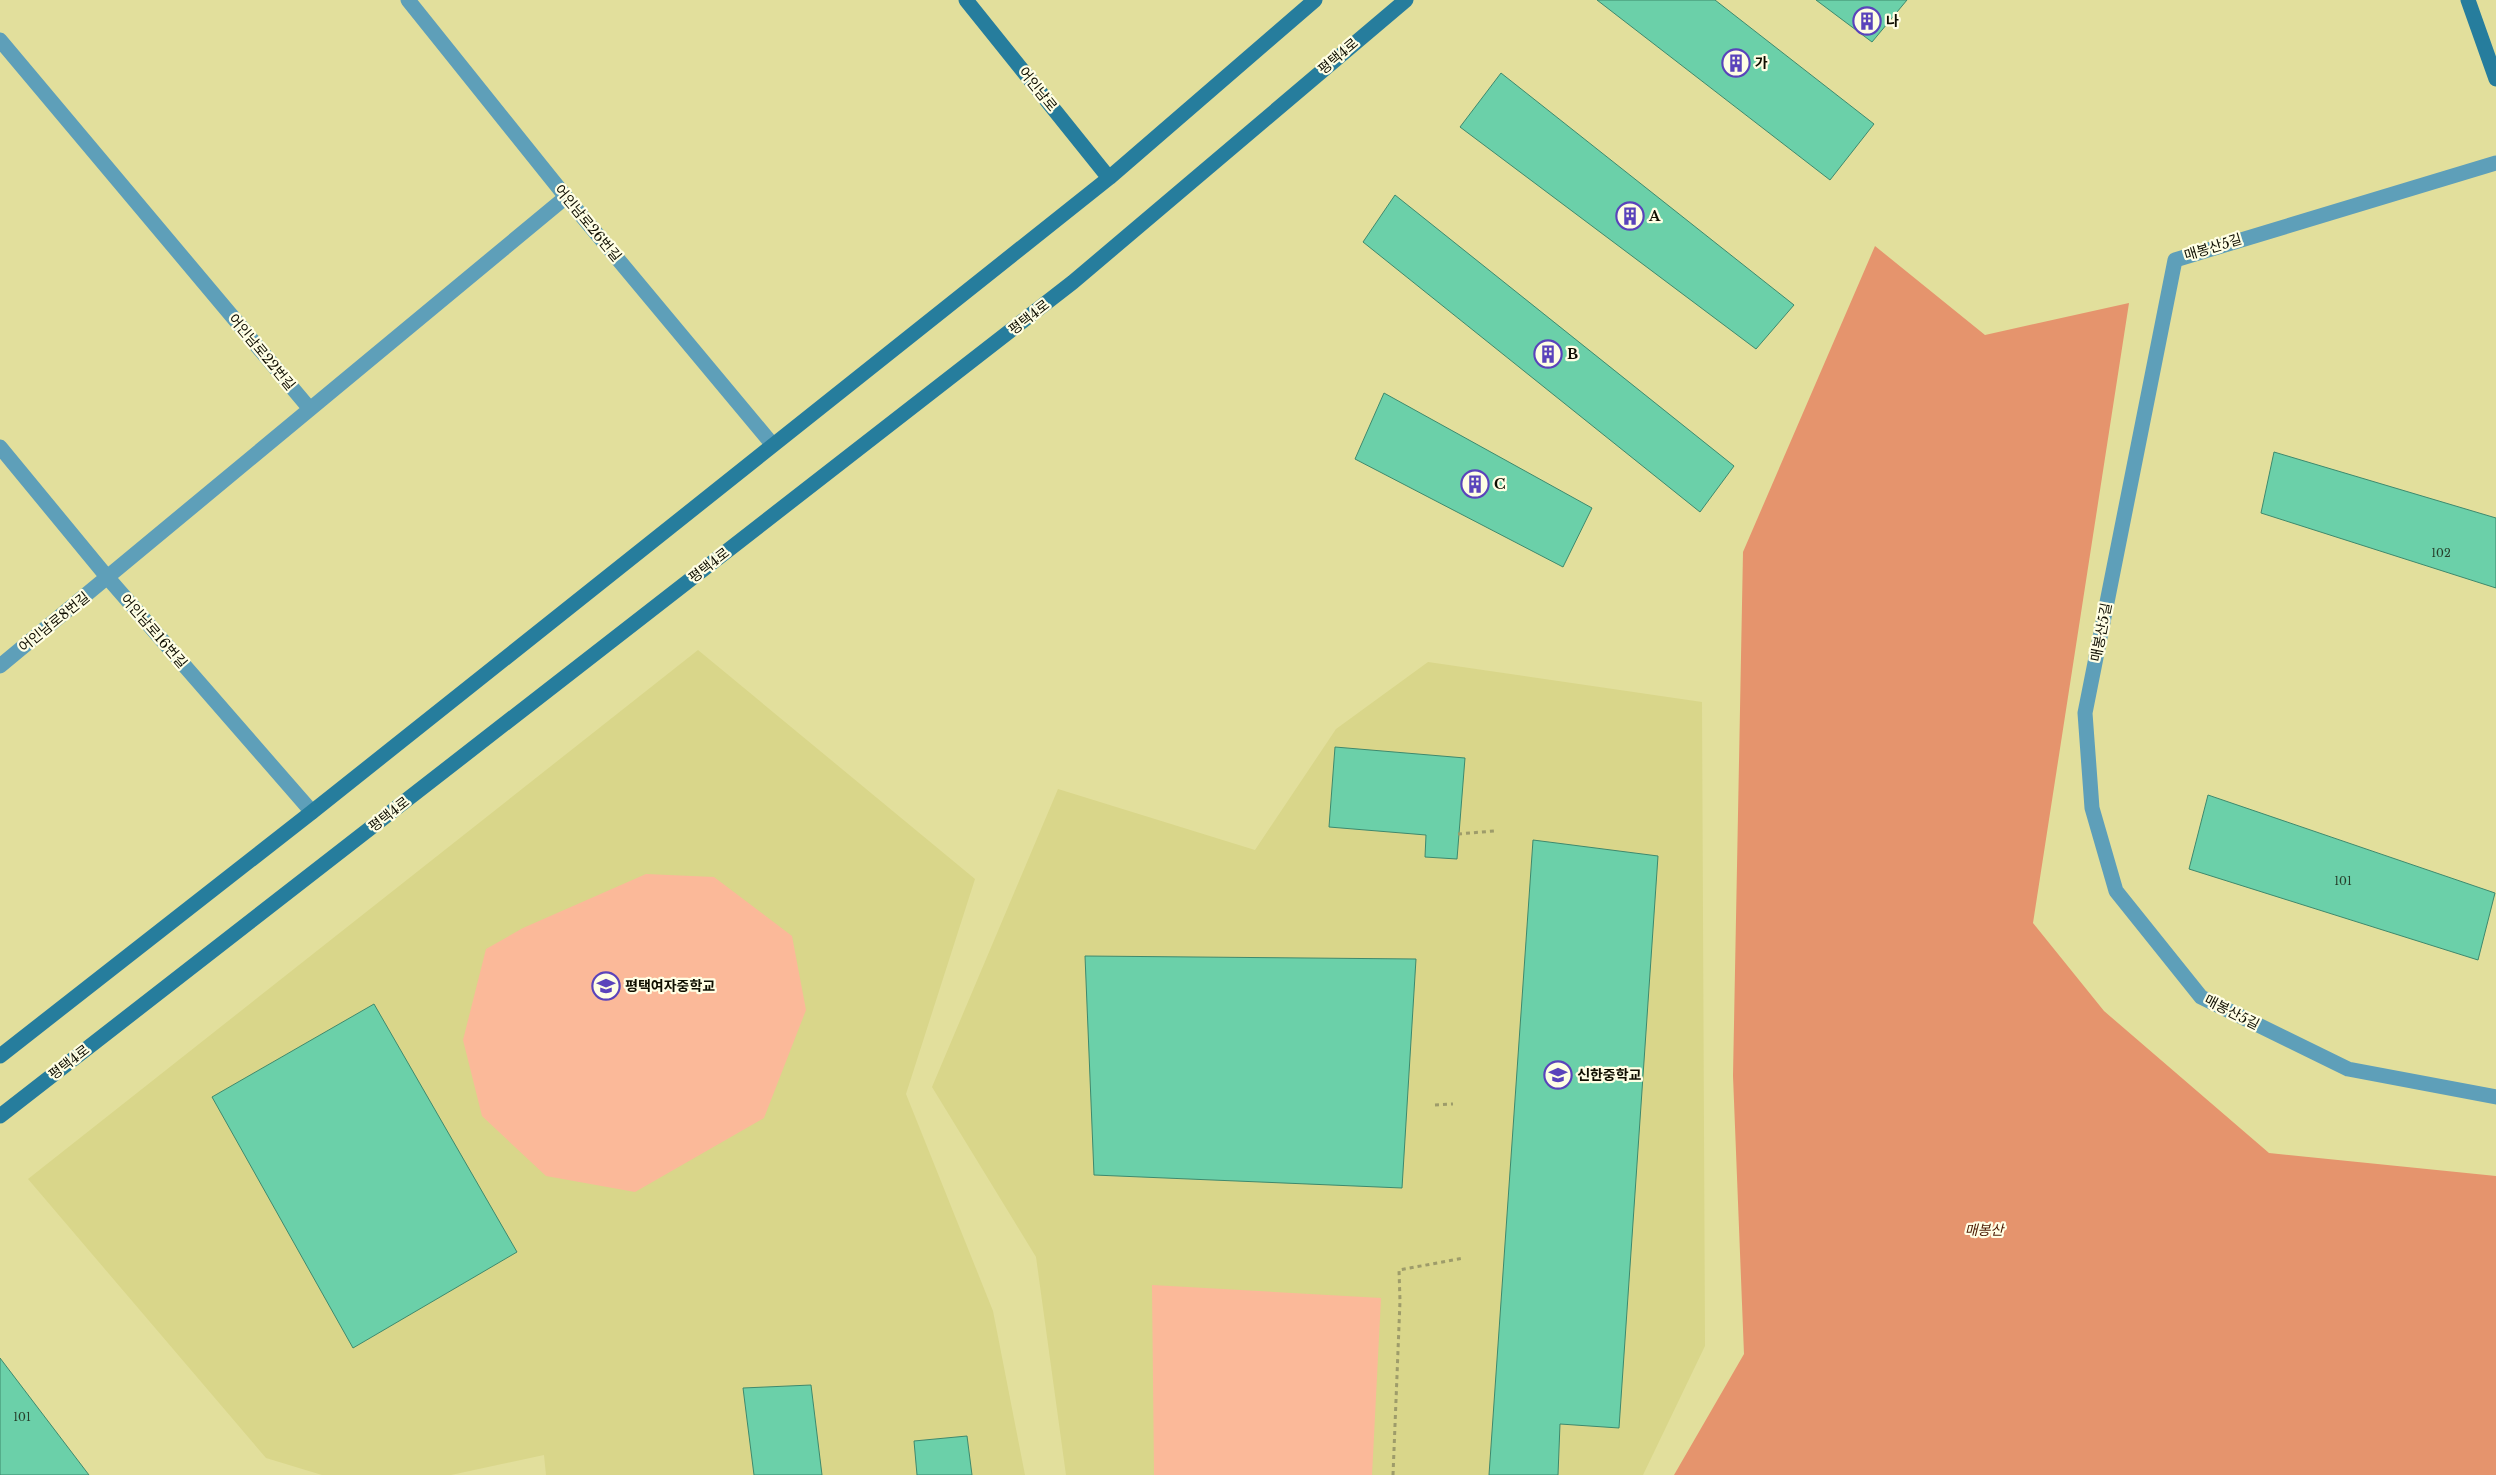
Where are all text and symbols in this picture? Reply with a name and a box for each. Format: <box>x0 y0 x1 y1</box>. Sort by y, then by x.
building icon: 나 <box>1852 6 1882 36</box>
place label: 나 <box>1886 12 1899 30</box>
street label: 평택4로 <box>1314 34 1362 78</box>
building icon: 가 <box>1721 48 1751 78</box>
place label: 가 <box>1755 54 1768 72</box>
street label: 어인남로 <box>1015 63 1061 115</box>
street label: 어인남로26번길 <box>551 181 625 265</box>
building icon: A <box>1615 201 1645 231</box>
place label: A <box>1648 207 1661 225</box>
street label: 매봉산5길 <box>2182 230 2244 264</box>
street label: 평택4로 <box>1005 295 1053 339</box>
street label: 어인남로22번길 <box>225 310 299 394</box>
building icon: B <box>1533 339 1563 369</box>
place label: B <box>1567 345 1578 363</box>
building icon: C <box>1460 469 1490 499</box>
place label: C <box>1494 475 1506 493</box>
street label: 평택4로 <box>685 543 733 587</box>
house number: 102 <box>2431 546 2451 560</box>
street label: 어인남로8번길 <box>15 588 93 656</box>
street label: 어인남로16번길 <box>117 590 191 672</box>
street label: 매봉산5길 <box>2086 601 2116 663</box>
street label: 평택4로 <box>365 792 413 836</box>
house number: 101 <box>2334 874 2352 888</box>
school or university icon: 평택여자중학교 <box>591 971 621 1001</box>
place label: 평택여자중학교 <box>625 977 715 995</box>
street label: 매봉산5길 <box>2201 990 2263 1034</box>
street label: 평택4로 <box>45 1040 93 1084</box>
school or university icon: 신한중학교 <box>1543 1060 1573 1090</box>
place label: 신한중학교 <box>1577 1066 1642 1084</box>
park label: 매봉산 <box>1965 1221 2005 1239</box>
house number: 101 <box>13 1410 31 1424</box>

